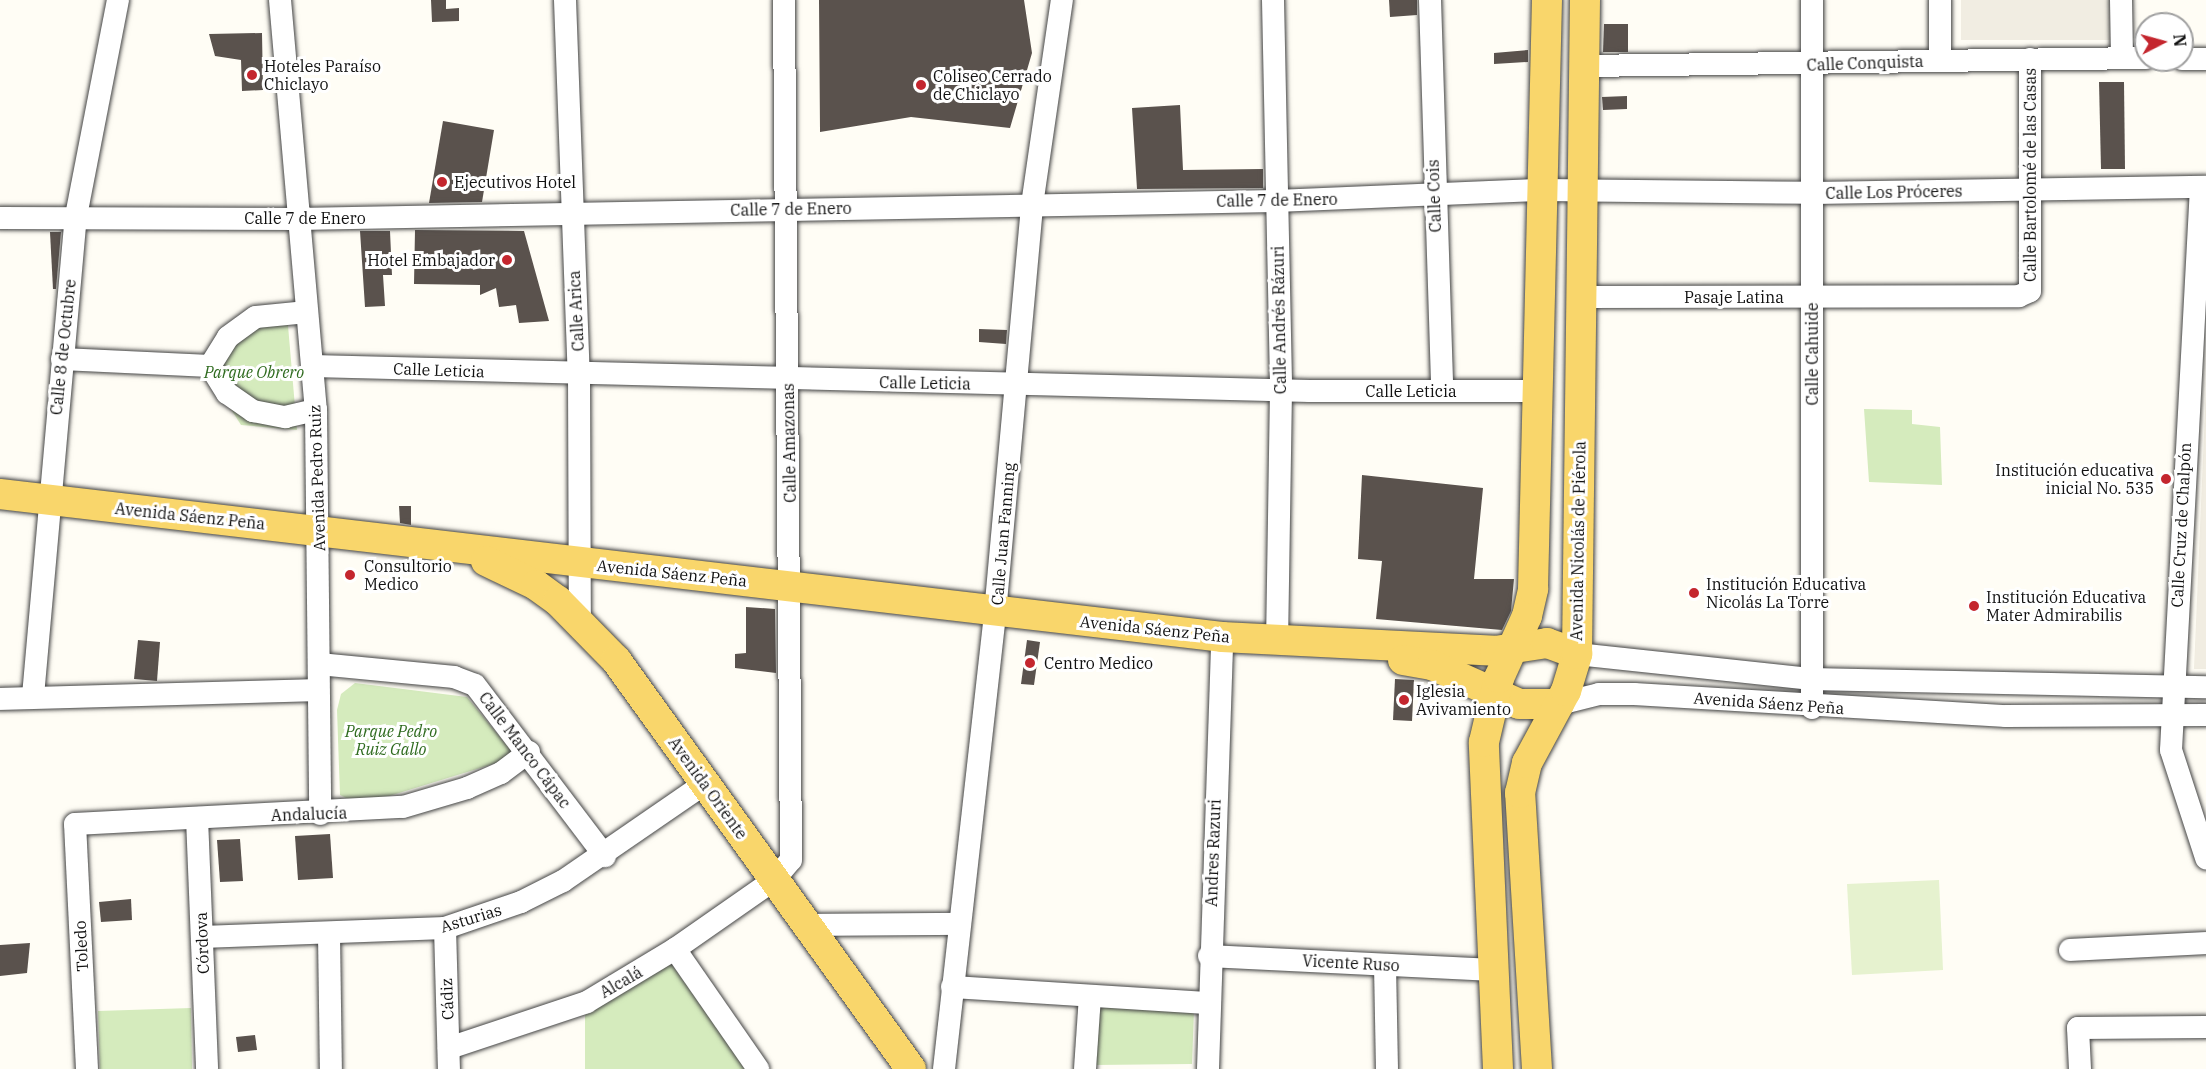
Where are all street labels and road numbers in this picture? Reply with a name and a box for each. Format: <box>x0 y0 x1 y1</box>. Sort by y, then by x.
street label: Calle Conquista <box>1806 51 1924 75</box>
street label: Calle Bartolomé de las Casas <box>2020 68 2040 282</box>
street label: Calle Cois <box>1423 159 1445 233</box>
street label: Calle Los Próceres <box>1825 181 1963 203</box>
street label: Calle 7 de Enero <box>1216 189 1338 211</box>
street label: Calle 7 de Enero <box>730 198 852 220</box>
street label: Calle 7 de Enero <box>244 208 366 228</box>
street label: Calle Andrés Rázuri <box>1268 246 1290 394</box>
street label: Calle Arica <box>564 270 588 352</box>
street label: Calle 8 de Octubre <box>46 278 80 416</box>
street label: Pasaje Latina <box>1684 287 1784 307</box>
street label: Calle Cahuide <box>1802 302 1822 406</box>
street label: Calle Leticia <box>393 359 485 381</box>
street label: Calle Leticia <box>879 373 971 393</box>
street label: Calle Leticia <box>1365 381 1457 401</box>
street label: Calle Amazonas <box>778 383 800 503</box>
street label: Avenida Pedro Ruiz <box>305 404 329 552</box>
street label: Avenida Nicolás de Piérola <box>1567 441 1589 641</box>
street label: Calle Cruz de Chalpón <box>2167 442 2195 608</box>
street label: Calle Juan Fanning <box>987 462 1019 606</box>
street label: Avenida Sáenz Peña <box>114 499 266 533</box>
street label: Avenida Sáenz Peña <box>596 556 748 590</box>
street label: Avenida Sáenz Peña <box>1079 612 1231 646</box>
street label: Calle Manco Cápac <box>475 688 575 812</box>
street label: Avenida Sáenz Peña <box>1693 688 1845 718</box>
street label: Avenida Oriente <box>665 733 751 843</box>
street label: Andres Razuri <box>1202 799 1224 907</box>
street label: Andalucía <box>270 803 348 825</box>
street label: Asturias <box>438 900 504 936</box>
street label: Córdova <box>191 912 213 974</box>
street label: Toledo <box>70 920 92 972</box>
street label: Vicente Ruso <box>1302 951 1400 975</box>
street label: Alcalá <box>596 962 646 1002</box>
street label: Cádiz <box>437 978 457 1020</box>

